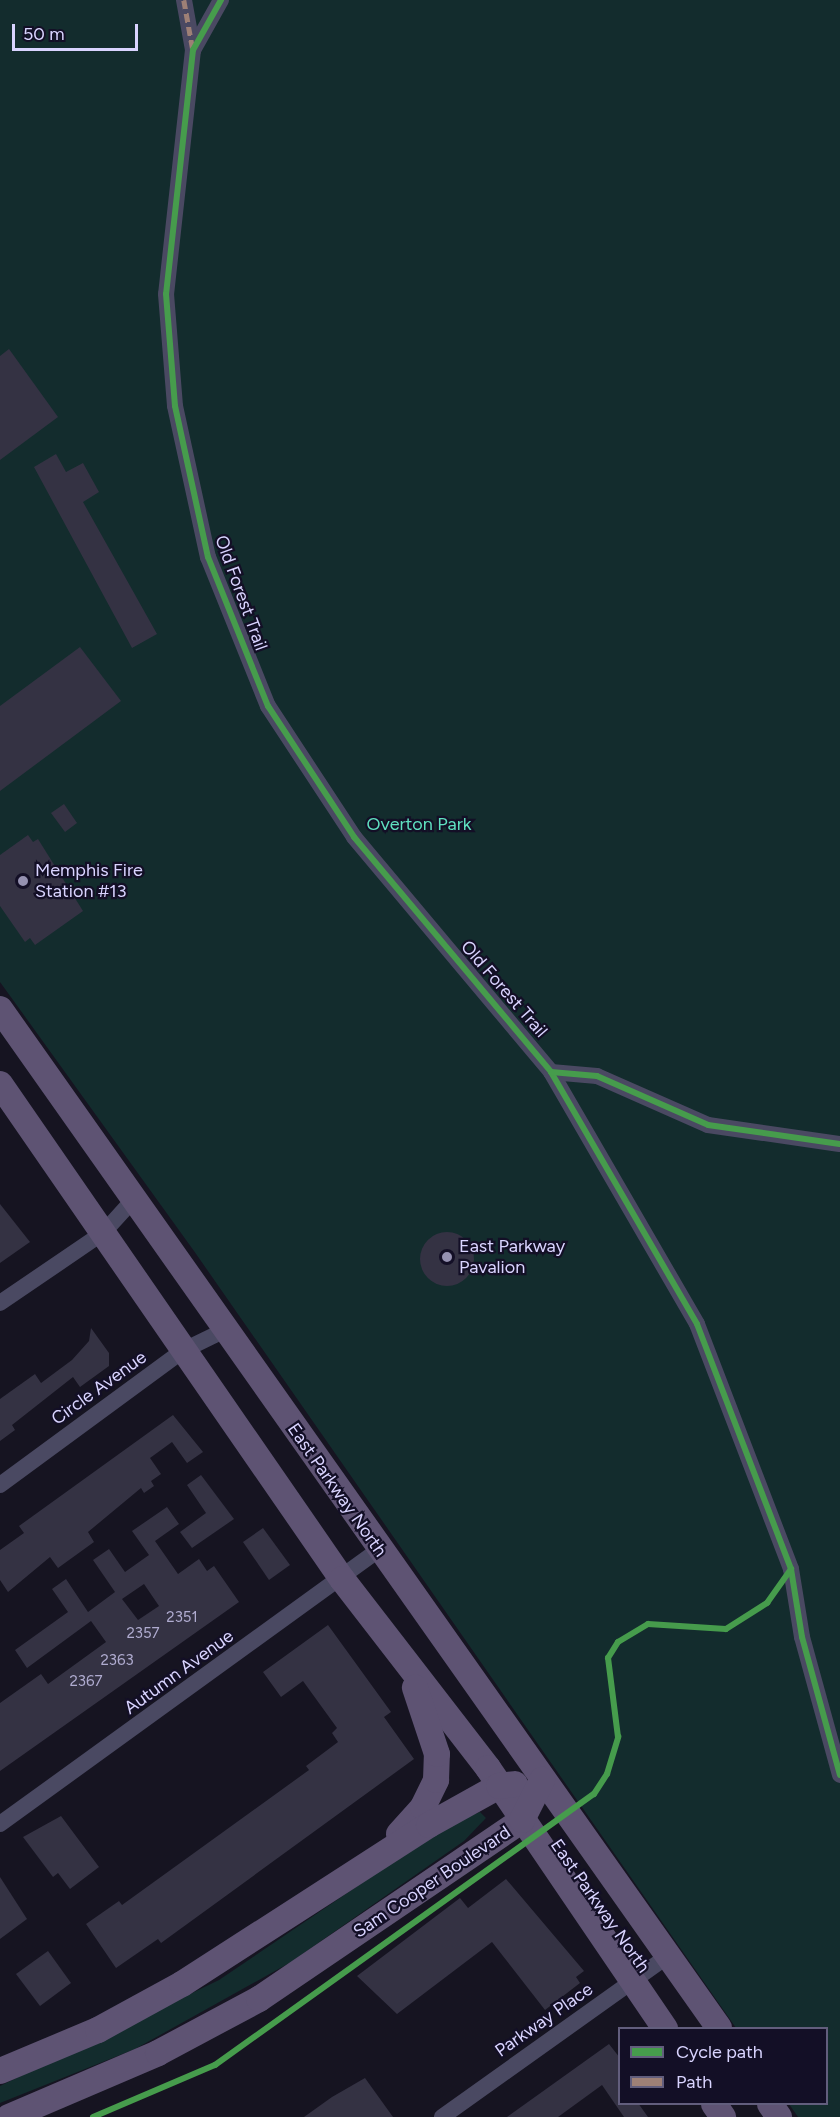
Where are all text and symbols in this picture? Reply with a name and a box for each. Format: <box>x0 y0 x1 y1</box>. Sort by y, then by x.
scale bar <box>15 12 141 50</box>
text: 50 m <box>23 23 65 45</box>
street label: Old Forest Trail <box>210 532 272 654</box>
park label: Overton Park <box>367 813 471 835</box>
place label: Memphis Fire Station #13 <box>35 860 143 902</box>
marker: Memphis Fire Station #13 <box>16 874 30 888</box>
street label: Old Forest Trail <box>456 936 552 1042</box>
place label: East Parkway Pavalion <box>459 1236 565 1278</box>
marker: East Parkway Pavalion <box>440 1250 454 1264</box>
street label: Circle Avenue <box>47 1346 151 1430</box>
street label: East Parkway North <box>283 1419 391 1561</box>
house number: 2351 <box>166 1609 198 1627</box>
street label: Autumn Avenue <box>120 1625 238 1719</box>
house number: 2357 <box>126 1625 160 1643</box>
house number: 2363 <box>100 1652 134 1670</box>
house number: 2367 <box>69 1673 103 1691</box>
street label: Sam Cooper Boulevard <box>349 1821 515 1943</box>
street label: East Parkway North <box>546 1835 654 1977</box>
street label: Parkway Place <box>491 1978 597 2062</box>
legend <box>618 2027 828 2105</box>
text: Cycle path <box>676 2041 763 2063</box>
text: Path <box>676 2071 712 2093</box>

